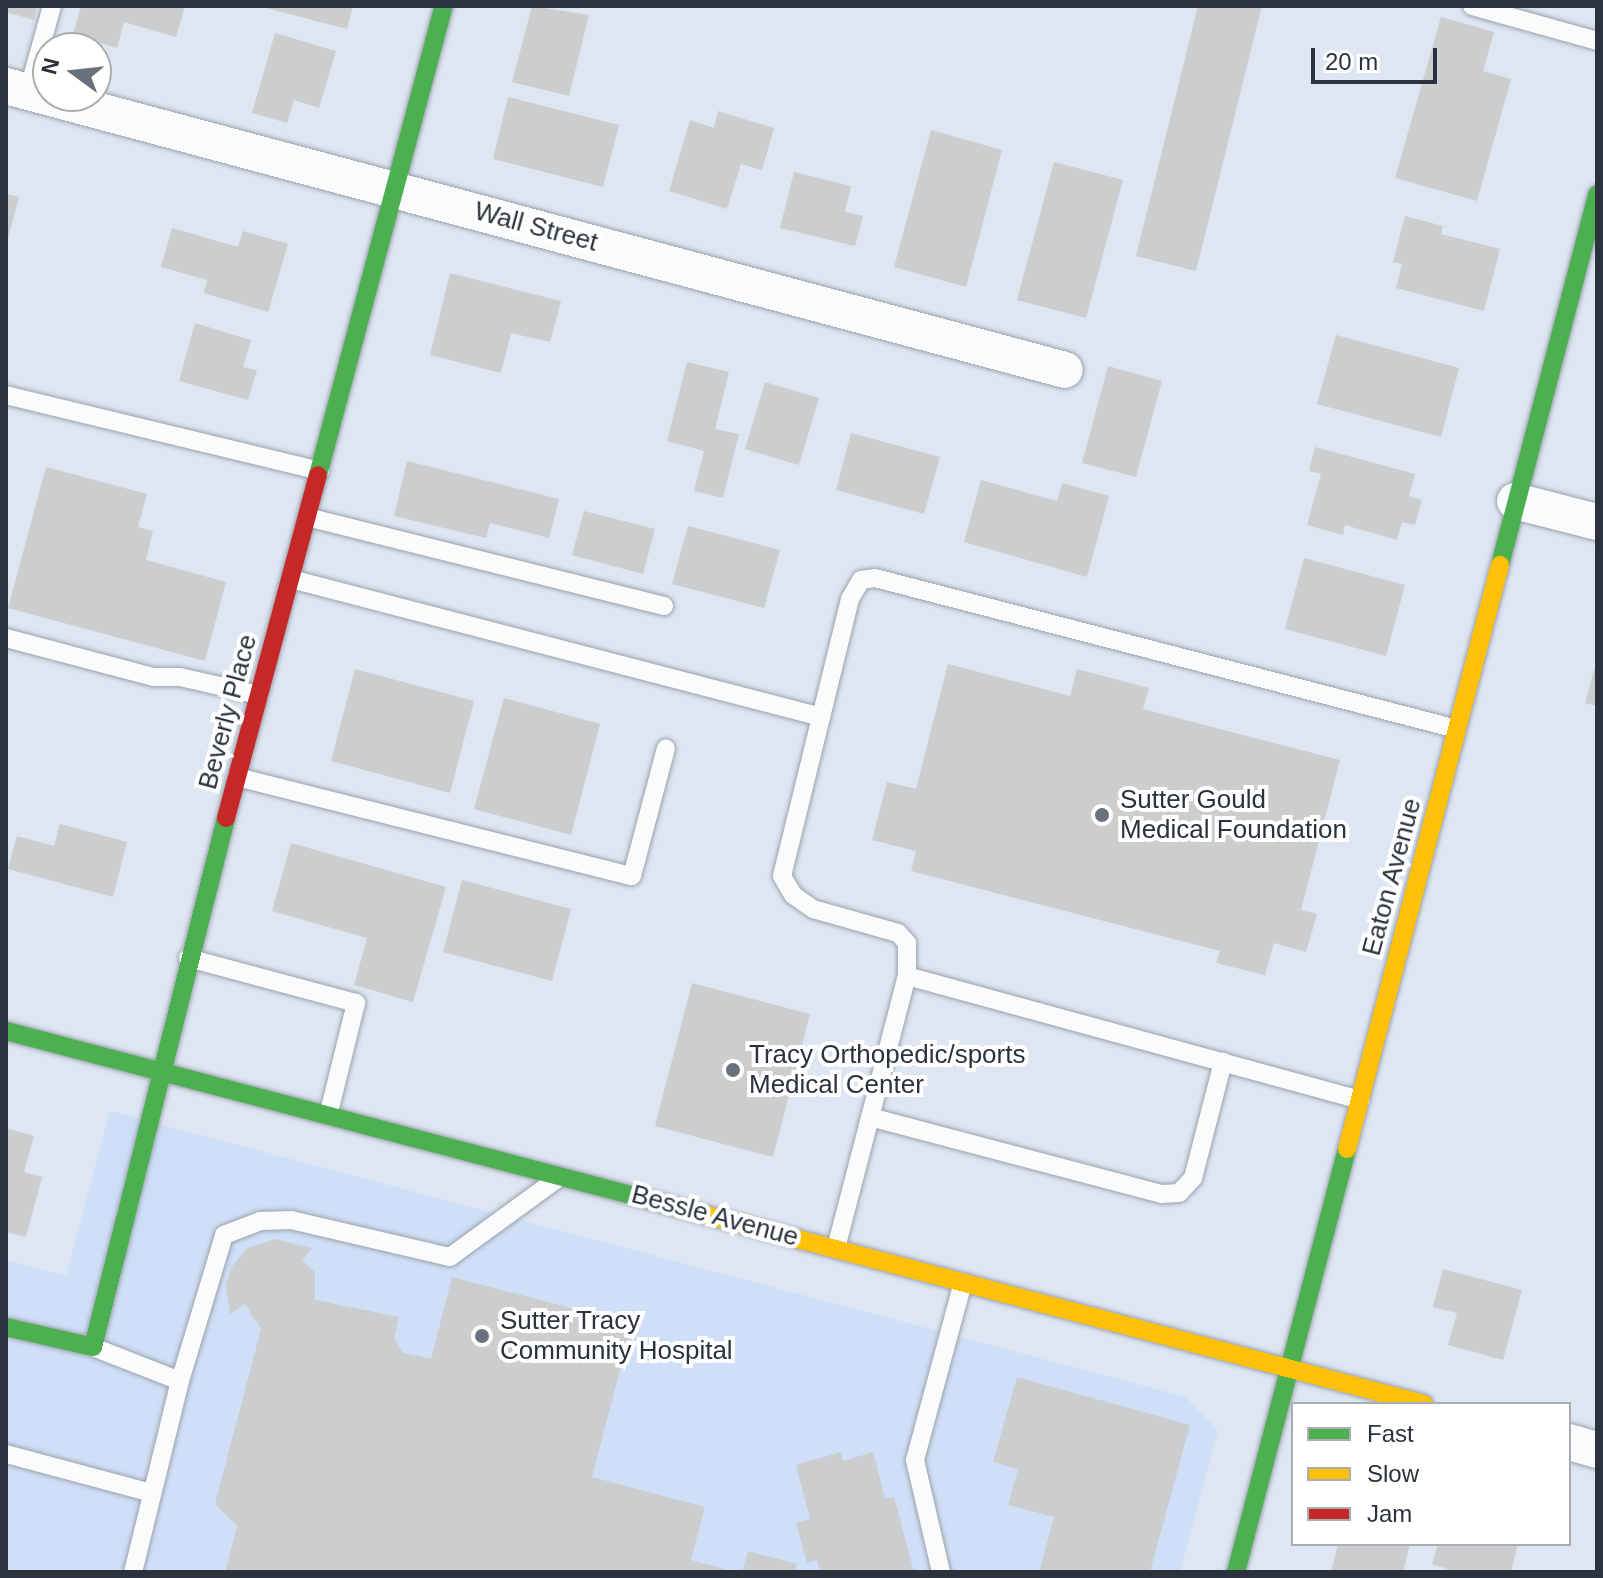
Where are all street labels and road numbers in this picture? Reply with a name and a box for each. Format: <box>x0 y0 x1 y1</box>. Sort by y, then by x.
street label: Wall Street <box>471 196 601 258</box>
street label: Beverly Place <box>192 631 264 793</box>
street label: Eaton Avenue <box>1356 794 1428 960</box>
street label: Bessle Avenue <box>627 1179 803 1253</box>

